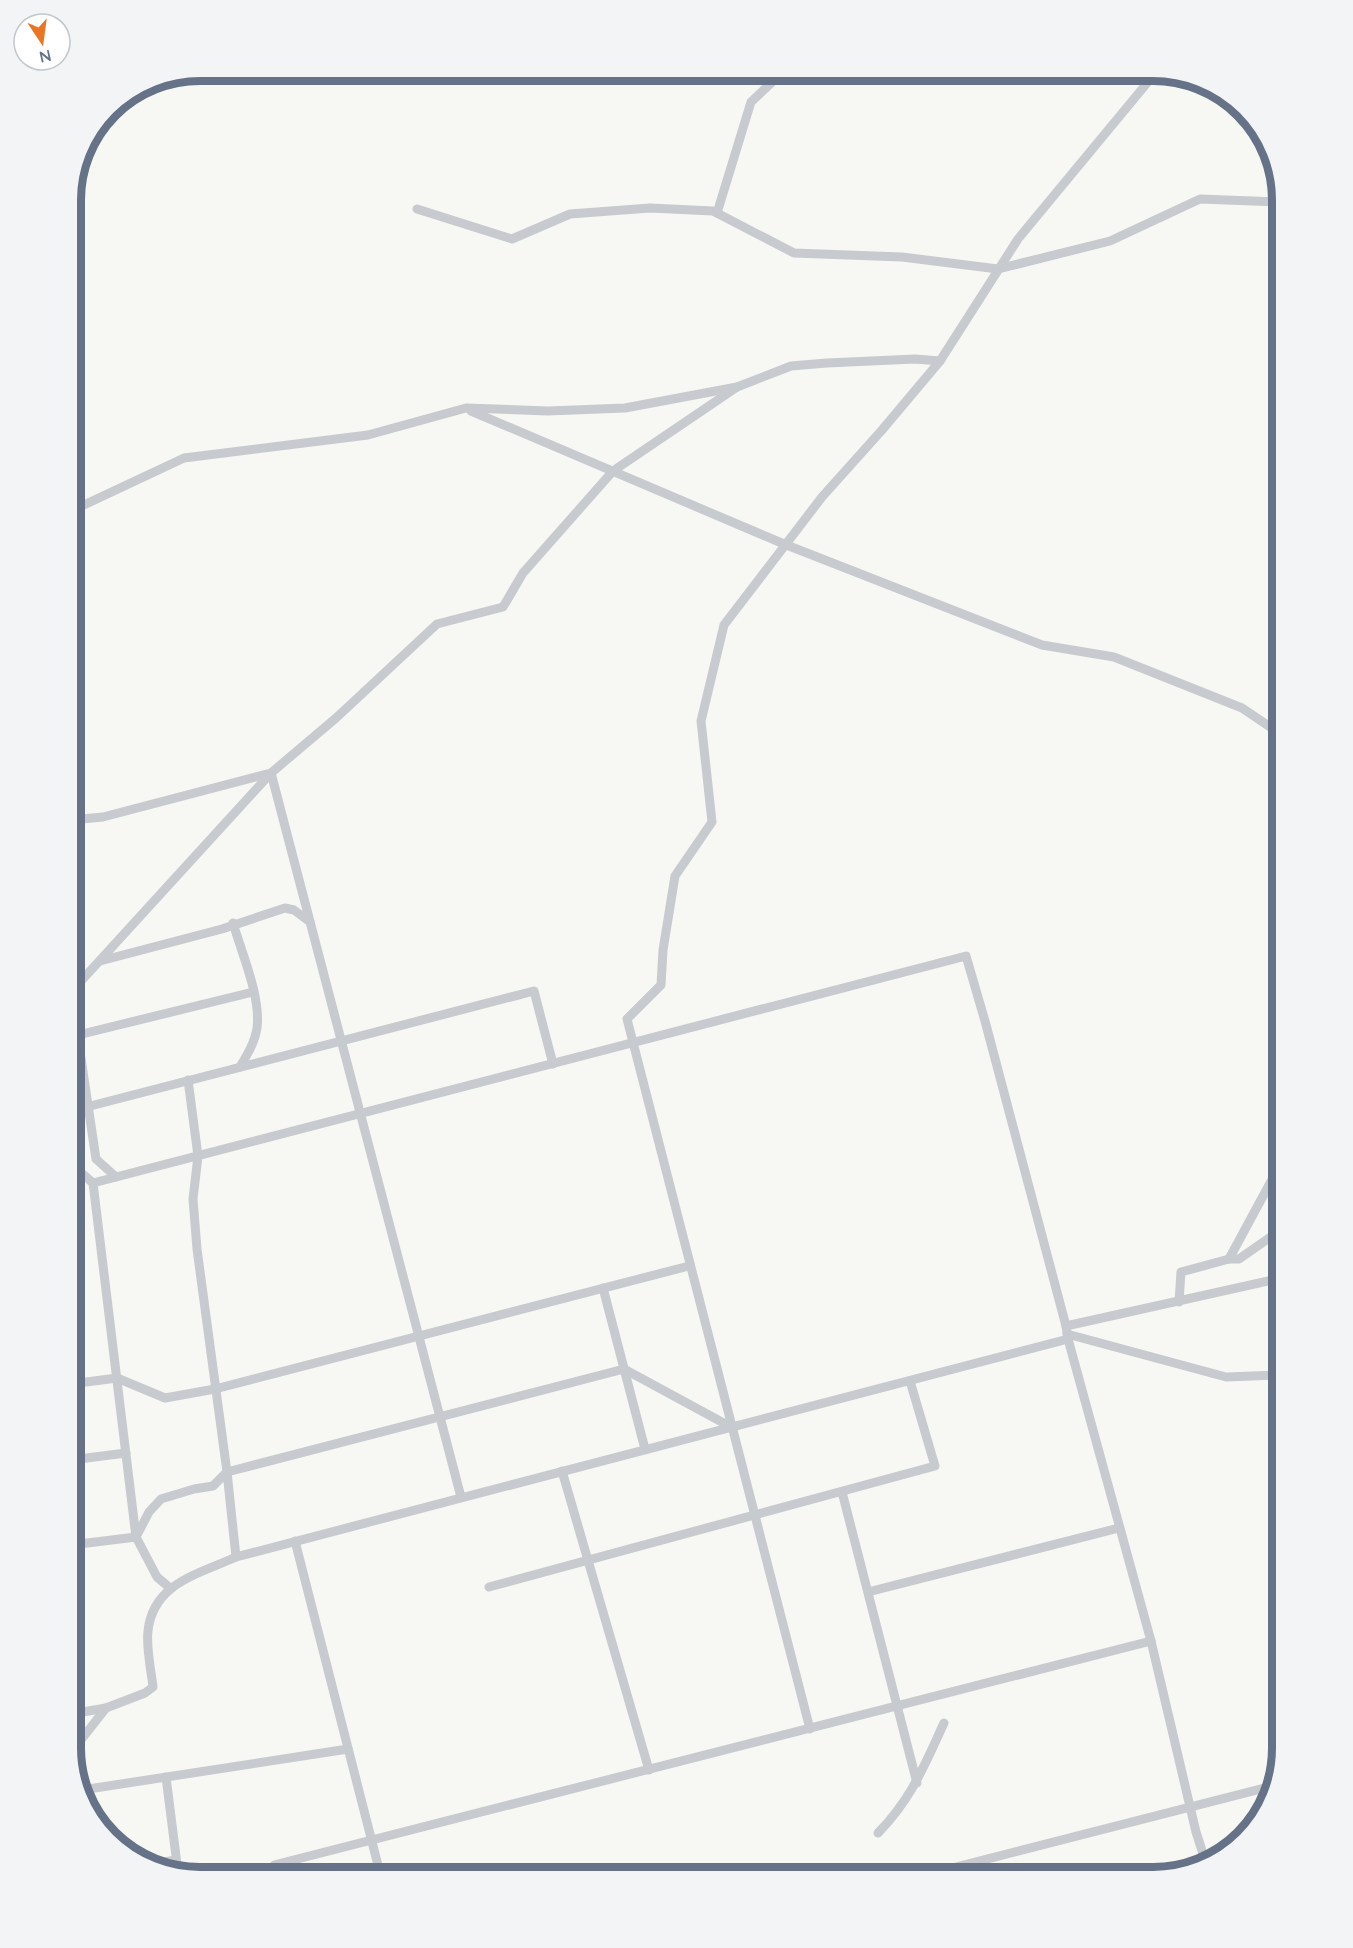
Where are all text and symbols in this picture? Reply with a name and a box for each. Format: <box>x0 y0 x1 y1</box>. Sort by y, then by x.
north arrow <box>12 12 72 72</box>
text: N <box>37 46 53 68</box>

